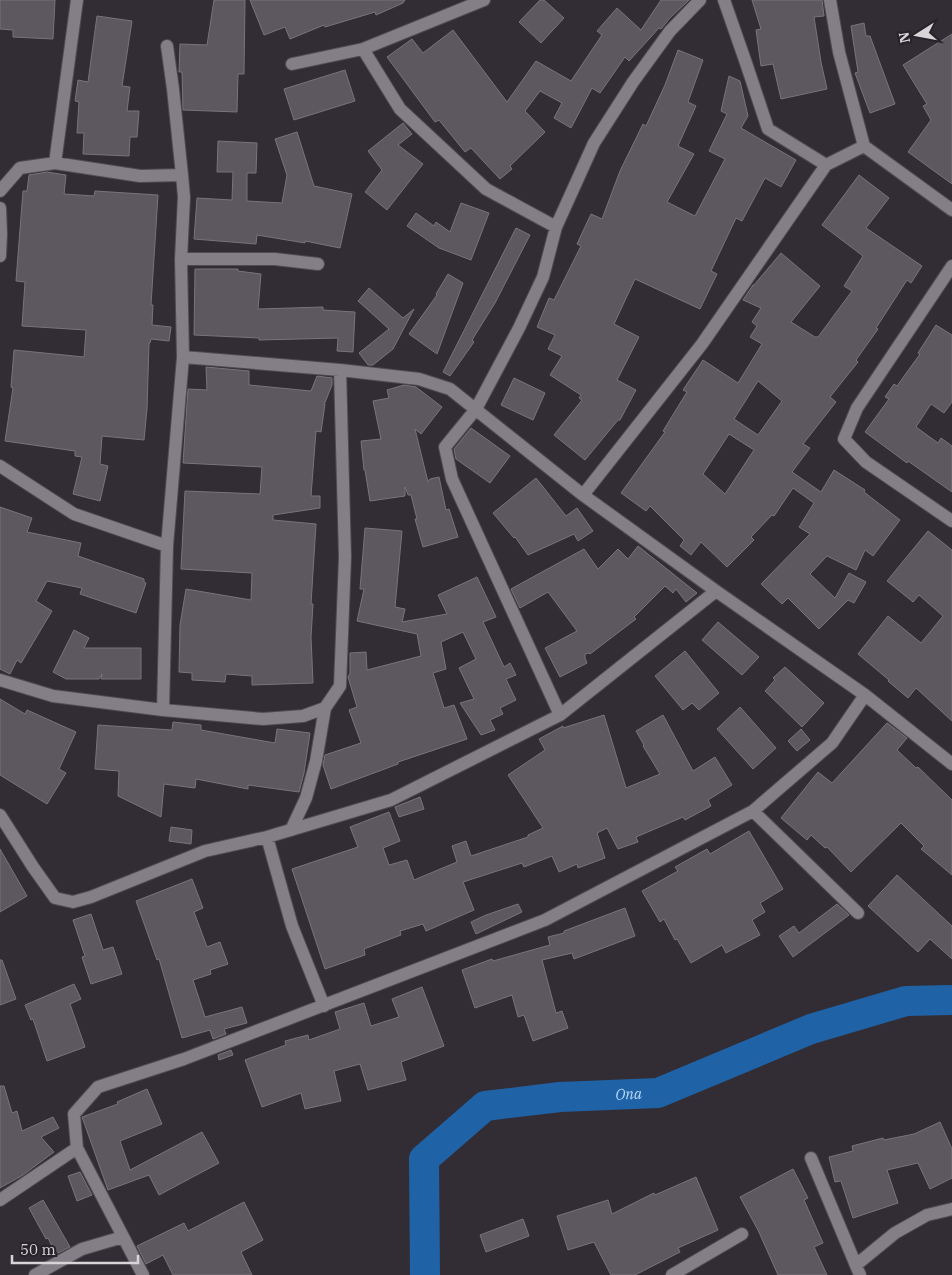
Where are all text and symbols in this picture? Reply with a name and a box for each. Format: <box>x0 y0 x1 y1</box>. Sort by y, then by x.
north arrow <box>892 10 942 60</box>
text: N <box>894 30 914 45</box>
water label: Ona <box>615 1084 643 1104</box>
scale bar <box>12 1232 139 1264</box>
text: 50 m <box>20 1240 56 1259</box>

